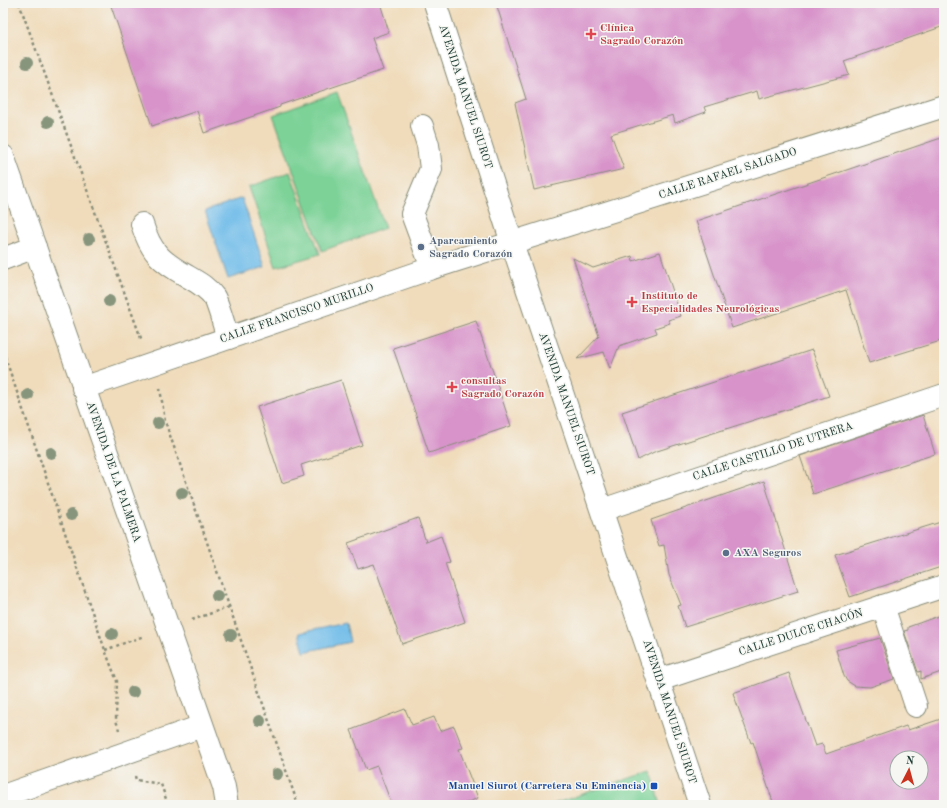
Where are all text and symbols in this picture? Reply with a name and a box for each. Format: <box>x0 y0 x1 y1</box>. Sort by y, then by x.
place label: Clínica Sagrado Corazón <box>600 23 683 47</box>
street label: AVENIDA MANUEL SIUROT <box>436 24 494 171</box>
marker: Clínica Sagrado Corazón <box>585 28 597 40</box>
street label: CALLE RAFAEL SALGADO <box>658 146 799 202</box>
place label: Aparcamiento Sagrado Corazón <box>429 236 512 260</box>
marker: Aparcamiento Sagrado Corazón <box>416 242 426 252</box>
street label: CALLE FRANCISCO MURILLO <box>219 282 376 346</box>
place label: Instituto de Especialidades Neurológicas <box>641 291 780 315</box>
marker: Instituto de Especialidades Neurológicas <box>626 296 638 308</box>
street label: AVENIDA MANUEL SIUROT <box>536 331 596 477</box>
place label: consultas Sagrado Corazón <box>461 376 544 400</box>
marker: consultas Sagrado Corazón <box>446 381 458 393</box>
street label: AVENIDA DE LA PALMERA <box>84 400 143 545</box>
street label: CALLE CASTILLO DE UTRERA <box>692 421 855 483</box>
marker: AXA Seguros <box>721 548 731 558</box>
place label: AXA Seguros <box>734 548 801 559</box>
street label: CALLE DULCE CHACÓN <box>737 606 865 658</box>
street label: AVENIDA MANUEL SIUROT <box>640 639 698 786</box>
north arrow <box>889 750 929 790</box>
text: N <box>905 756 915 768</box>
place label: Manuel Siurot (Carretera Su Eminencia) <box>448 781 646 792</box>
marker: Manuel Siurot (Carretera Su Eminencia) <box>649 781 659 791</box>

